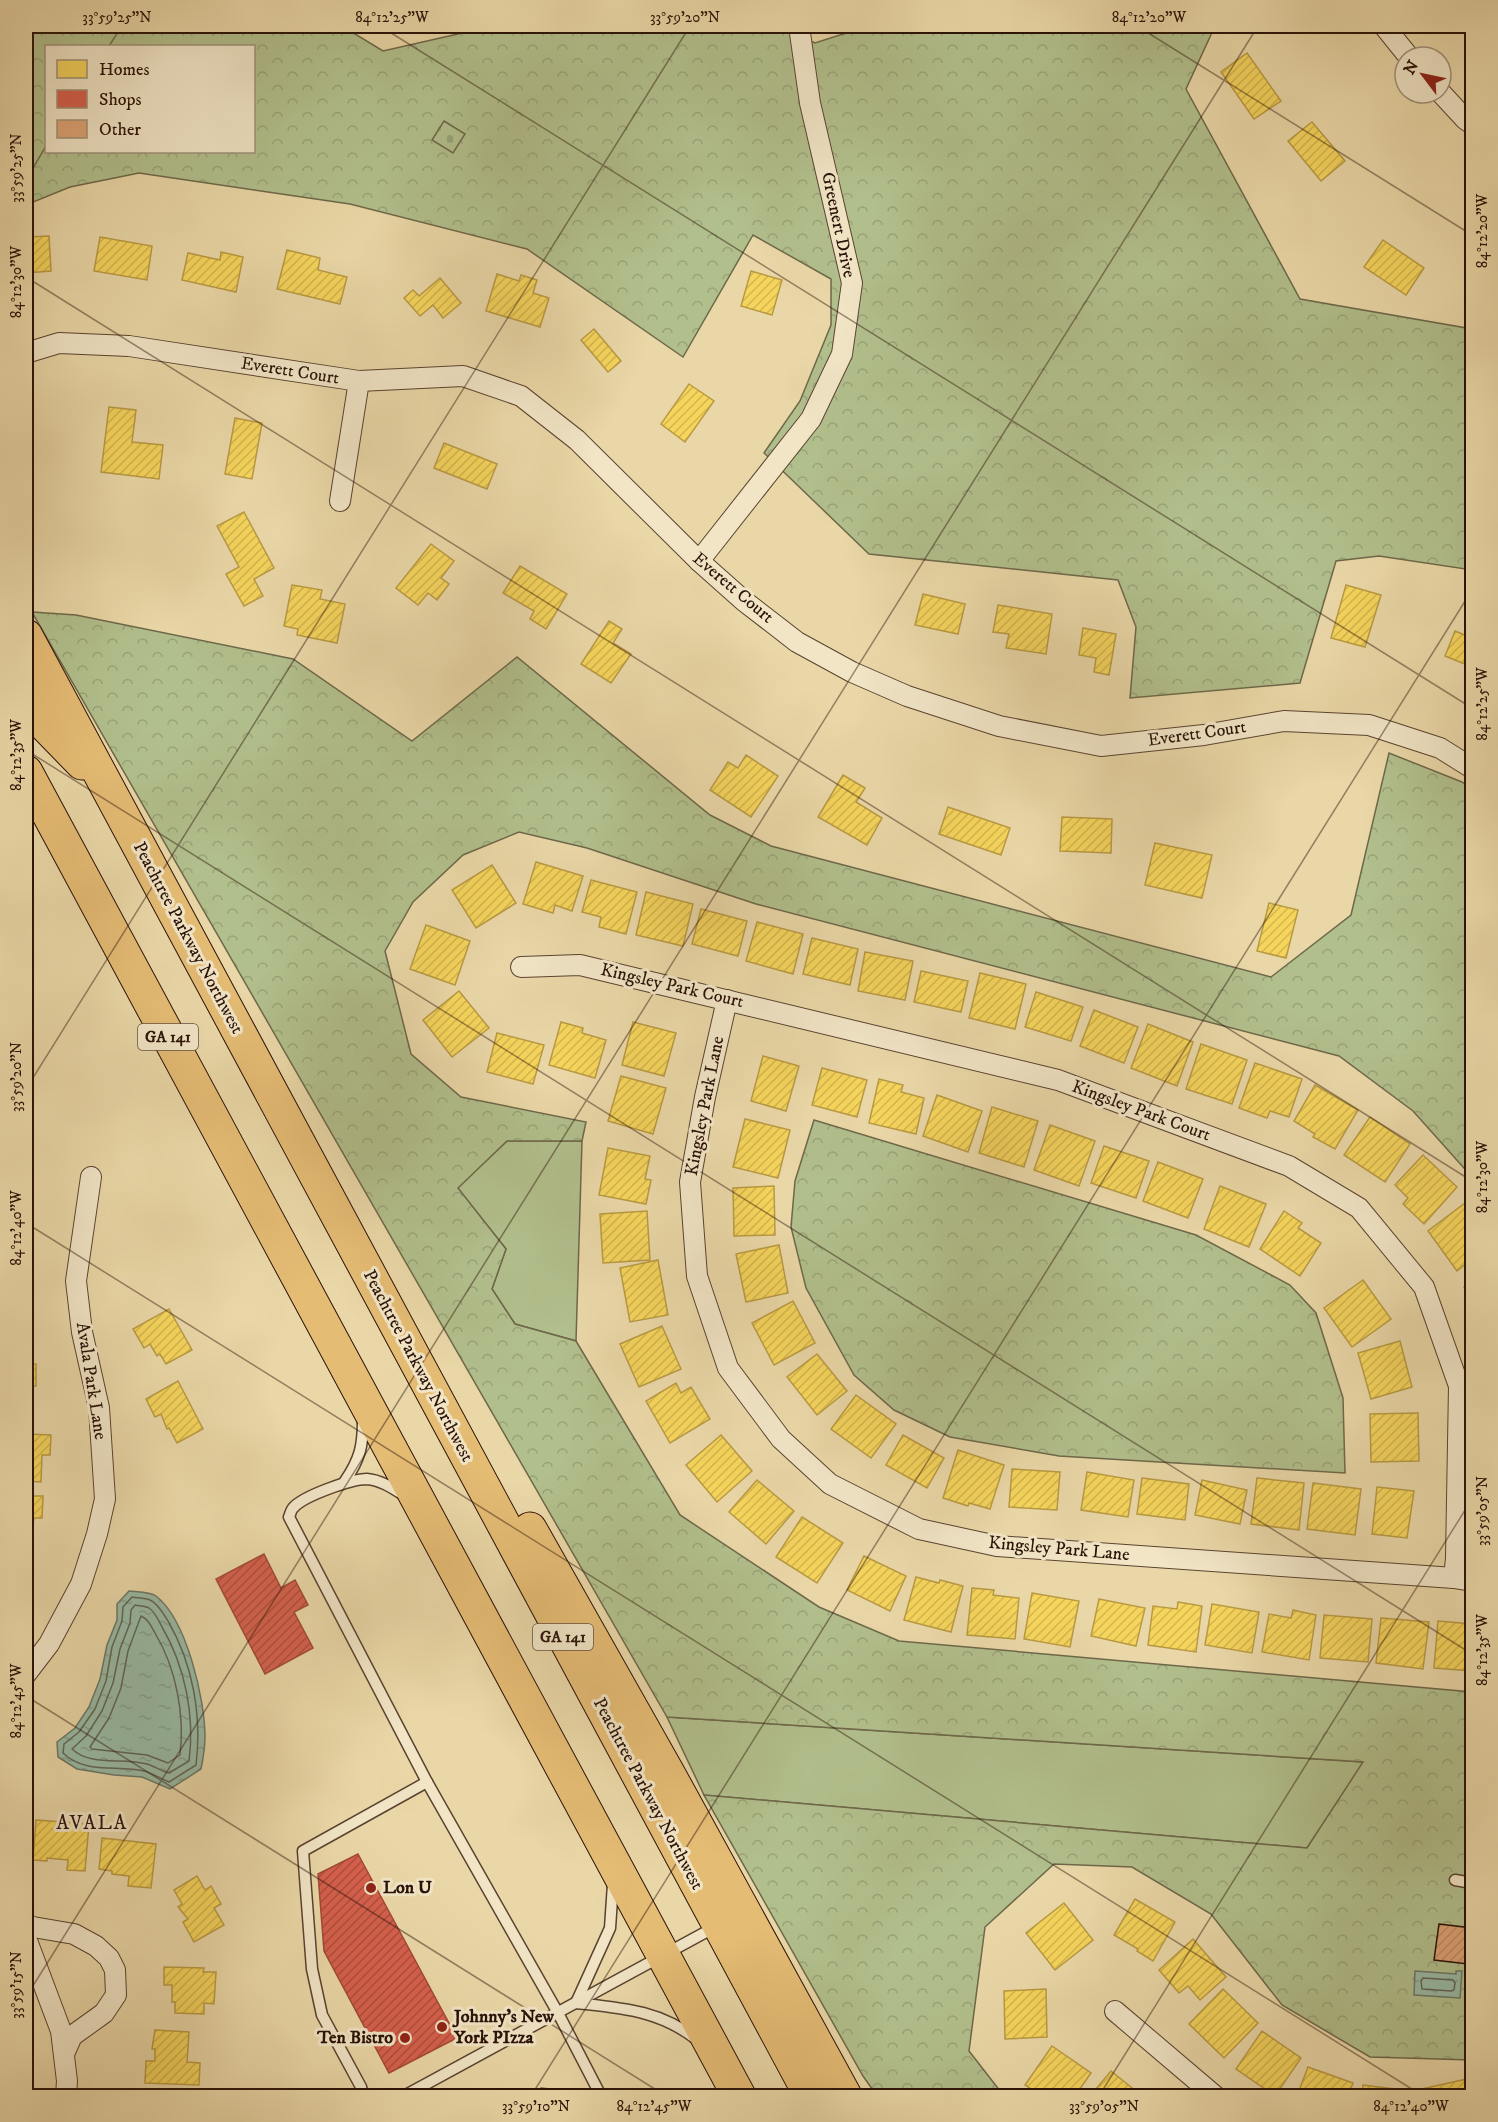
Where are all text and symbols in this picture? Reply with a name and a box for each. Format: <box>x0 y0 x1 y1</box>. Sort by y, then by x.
text: 33°59'25"N <box>82 8 152 27</box>
text: 84°12'25"W <box>355 8 429 27</box>
text: 33°59'20"N <box>650 8 720 27</box>
text: 84°12'20"W <box>1112 8 1186 27</box>
legend <box>45 45 255 153</box>
north arrow <box>1393 45 1453 105</box>
text: N <box>1399 57 1423 78</box>
text: Homes <box>99 59 150 81</box>
text: Shops <box>99 89 142 111</box>
text: Other <box>99 119 141 141</box>
text: 33°59'25"N <box>7 133 26 203</box>
street label: Greenert Drive <box>816 170 860 280</box>
text: 84°12'20"W <box>1473 194 1492 268</box>
text: 84°12'30"W <box>7 245 26 318</box>
street label: Everett Court <box>239 352 341 390</box>
street label: Everett Court <box>688 548 778 628</box>
text: 84°12'25"W <box>1473 667 1492 741</box>
street label: Everett Court <box>1146 716 1248 752</box>
text: 84°12'35"W <box>7 719 26 791</box>
street label: Peachtree Parkway Northwest <box>128 838 248 1038</box>
street label: Kingsley Park Court <box>598 959 746 1013</box>
road number: GA 141 <box>138 1024 198 1050</box>
street label: Kingsley Park Lane <box>681 1034 729 1178</box>
text: 33°59'20"N <box>7 1042 26 1112</box>
street label: Kingsley Park Court <box>1069 1076 1214 1146</box>
text: 84°12'30"W <box>1473 1140 1492 1213</box>
text: 84°12'40"W <box>7 1190 26 1266</box>
street label: Peachtree Parkway Northwest <box>358 1266 478 1466</box>
street label: Avala Park Lane <box>71 1321 111 1441</box>
text: 33°59'05"N <box>1473 1476 1492 1546</box>
street label: Kingsley Park Lane <box>988 1532 1130 1566</box>
text: 84°12'35"W <box>1473 1614 1492 1686</box>
road number: GA 141 <box>533 1624 593 1650</box>
text: 84°12'45"W <box>7 1663 26 1738</box>
street label: Peachtree Parkway Northwest <box>588 1694 708 1894</box>
district label: AVALA <box>56 1811 128 1836</box>
place label: Lon U <box>383 1877 432 1899</box>
marker: Lon U <box>364 1881 378 1895</box>
text: 33°59'15"N <box>7 1951 26 2019</box>
place label: Johnny's New York PIzza <box>452 2006 555 2049</box>
marker: Johnny's New York PIzza <box>435 2020 449 2034</box>
place label: Ten Bistro <box>316 2027 393 2049</box>
marker: Ten Bistro <box>398 2031 412 2045</box>
text: 33°59'10"N <box>502 2097 570 2116</box>
text: 84°12'45"W <box>617 2097 692 2116</box>
text: 33°59'05"N <box>1069 2097 1139 2116</box>
text: 84°12'40"W <box>1373 2097 1449 2116</box>

